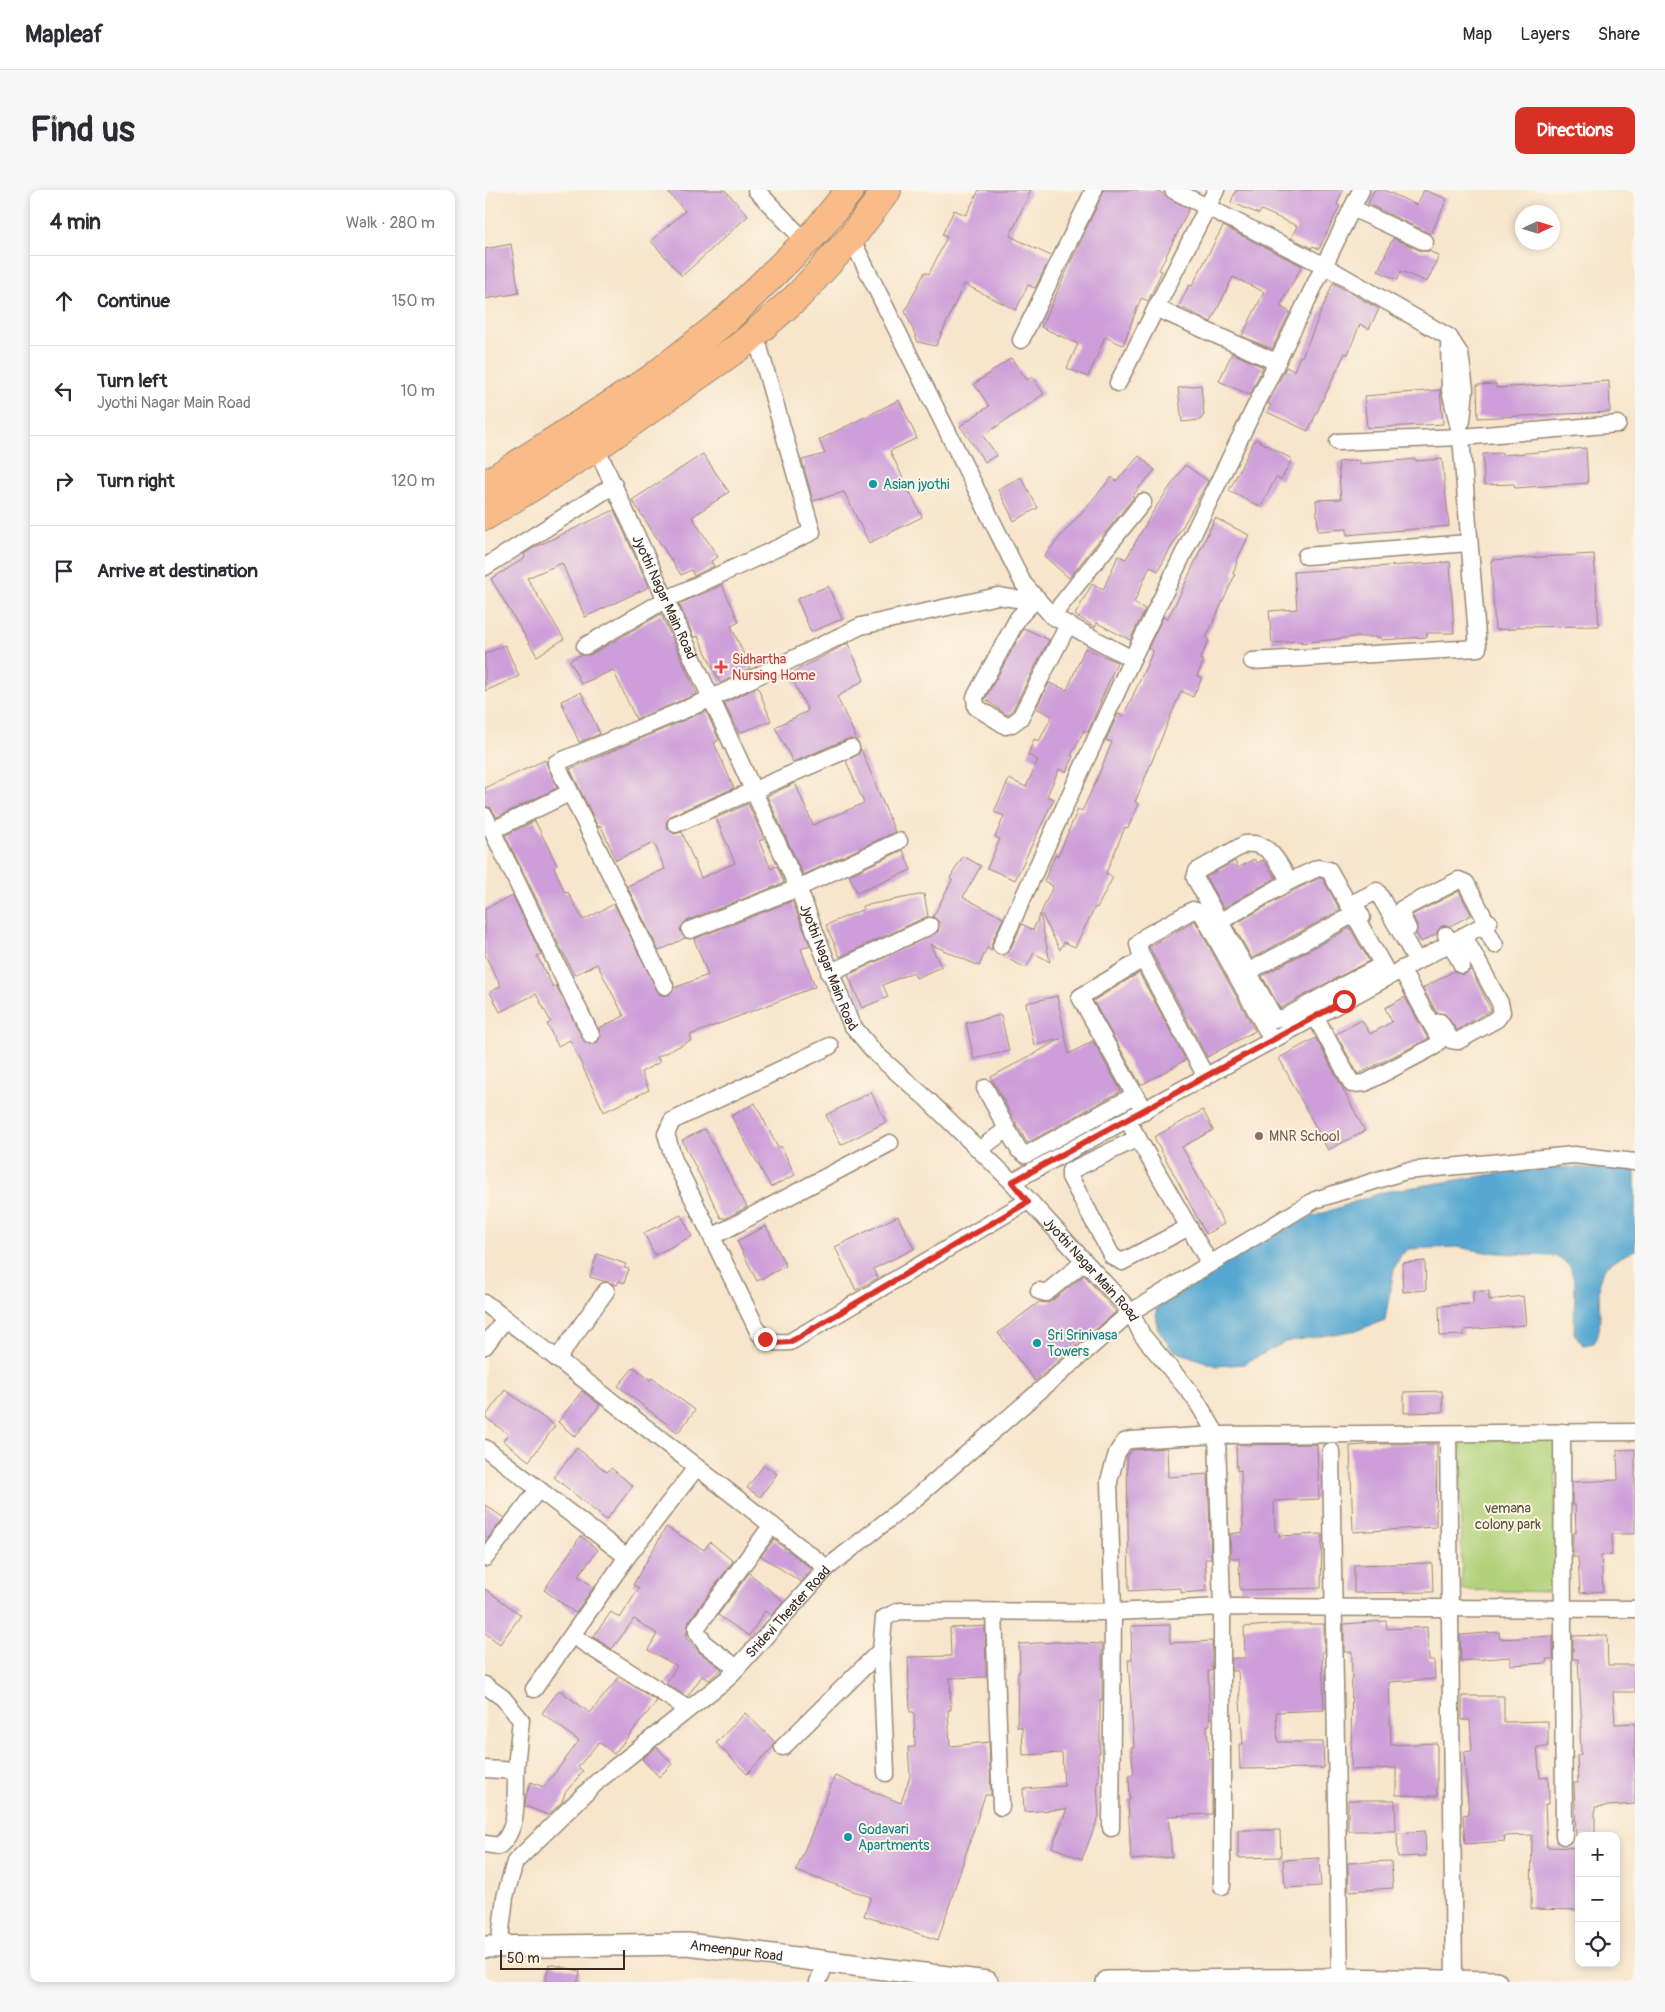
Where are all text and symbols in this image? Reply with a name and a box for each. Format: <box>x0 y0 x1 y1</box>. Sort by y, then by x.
text: Mapleaf <box>25 20 103 49</box>
text: Map <box>1463 23 1492 46</box>
text: Layers <box>1520 23 1570 46</box>
text: Share <box>1598 23 1640 46</box>
button: Directions <box>1515 107 1635 154</box>
text: Find us <box>30 108 135 152</box>
north arrow <box>1515 205 1560 250</box>
text: 4 min <box>50 209 101 236</box>
text: Walk · 280 m <box>346 213 435 233</box>
icon: ahead <box>50 287 78 315</box>
text: Continue <box>97 289 170 313</box>
text: 150 m <box>391 291 435 311</box>
text: Turn left <box>97 369 167 393</box>
icon: left <box>50 377 78 405</box>
text: 10 m <box>400 381 435 401</box>
text: Jyothi Nagar Main Road <box>97 393 251 413</box>
icon: right <box>50 467 78 495</box>
text: Turn right <box>97 469 175 493</box>
text: 120 m <box>391 471 435 491</box>
place label: Asian jyothi <box>883 476 950 493</box>
marker: Asian jyothi <box>867 478 879 490</box>
street label: Jyothi Nagar Main Road <box>628 532 700 662</box>
icon: arrive <box>50 557 78 585</box>
text: Arrive at destination <box>97 559 258 583</box>
place label: Sidhartha Nursing Home <box>732 651 816 684</box>
marker: Sidhartha Nursing Home <box>714 660 728 674</box>
street label: Jyothi Nagar Main Road <box>796 901 861 1035</box>
route start <box>1333 990 1356 1013</box>
place label: MNR School <box>1269 1128 1340 1145</box>
marker: MNR School <box>1253 1130 1265 1142</box>
street label: Jyothi Nagar Main Road <box>1040 1214 1142 1324</box>
place label: Sri Srinivasa Towers <box>1047 1327 1118 1360</box>
route end <box>754 1328 777 1351</box>
marker: Sri Srinivasa Towers <box>1031 1337 1043 1349</box>
park label: vemana colony park <box>1475 1500 1541 1533</box>
street label: Sridevi Theater Road <box>742 1562 834 1662</box>
place label: Godavari Apartments <box>858 1821 930 1854</box>
marker: Godavari Apartments <box>842 1831 854 1843</box>
map controls <box>1575 1832 1620 1967</box>
button: + <box>1575 1832 1620 1877</box>
button: − <box>1575 1877 1620 1922</box>
button: locate <box>1575 1922 1620 1967</box>
street label: Ameenpur Road <box>689 1936 784 1965</box>
scale bar <box>500 1947 625 1970</box>
text: 50 m <box>507 1950 540 1967</box>

